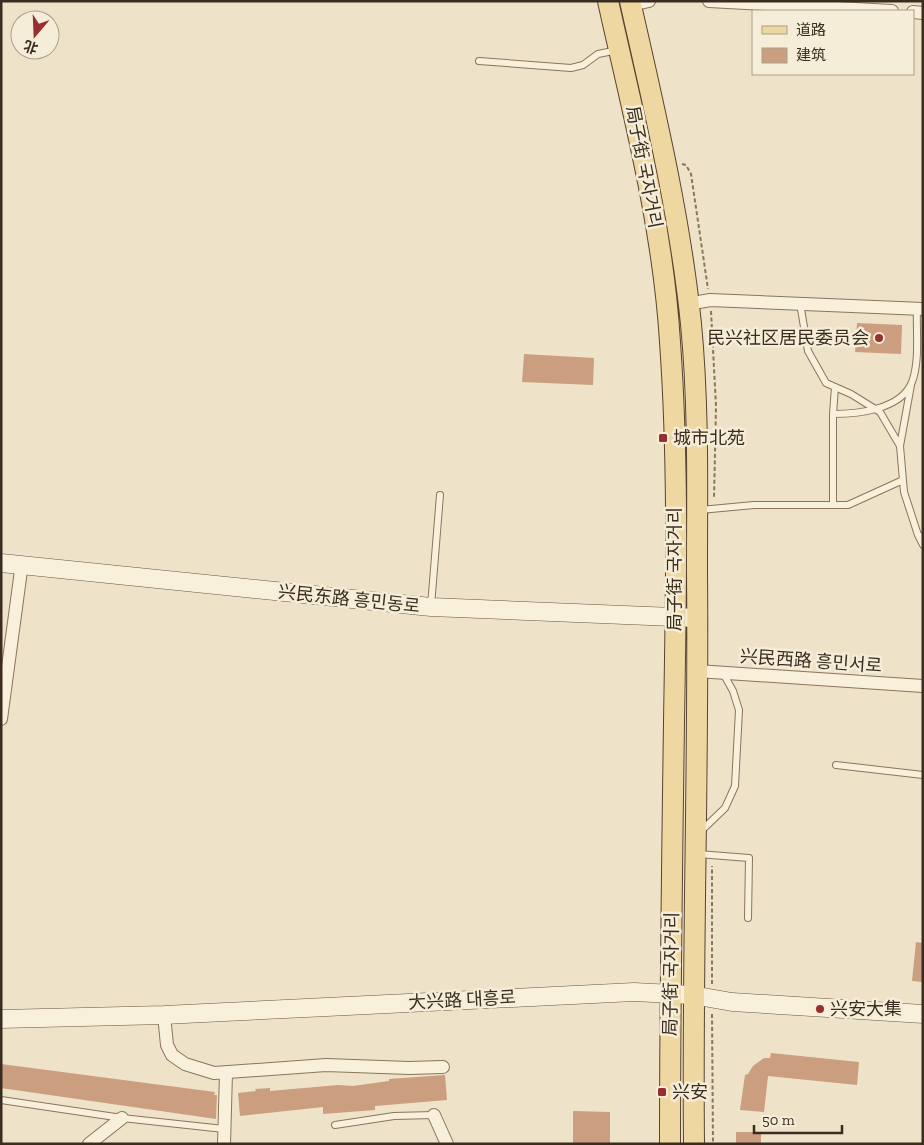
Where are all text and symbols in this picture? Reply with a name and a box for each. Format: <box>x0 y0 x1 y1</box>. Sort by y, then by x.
north arrow <box>10 10 60 60</box>
legend <box>752 10 914 75</box>
text: 道路 <box>796 21 826 39</box>
text: 北 <box>22 37 40 57</box>
text: 建筑 <box>796 46 826 64</box>
street label: 局子街 국자거리 <box>621 104 667 230</box>
place label: 民兴社区居民委员会 <box>707 327 869 349</box>
marker: 民兴社区居民委员会 <box>873 332 885 344</box>
place label: 城市北苑 <box>673 427 745 449</box>
marker: 城市北苑 <box>657 432 669 444</box>
street label: 局子街 국자거리 <box>664 507 686 631</box>
street label: 兴民东路 흥민동로 <box>277 581 421 617</box>
street label: 兴民西路 흥민서로 <box>739 645 883 677</box>
street label: 局子街 국자거리 <box>659 912 683 1036</box>
street label: 大兴路 대흥로 <box>408 986 516 1014</box>
place label: 兴安大集 <box>830 998 902 1020</box>
marker: 兴安大集 <box>814 1003 826 1015</box>
place label: 兴安 <box>672 1081 708 1103</box>
marker: 兴安 <box>656 1086 668 1098</box>
scale bar <box>754 1102 842 1134</box>
text: 50 m <box>762 1111 795 1129</box>

